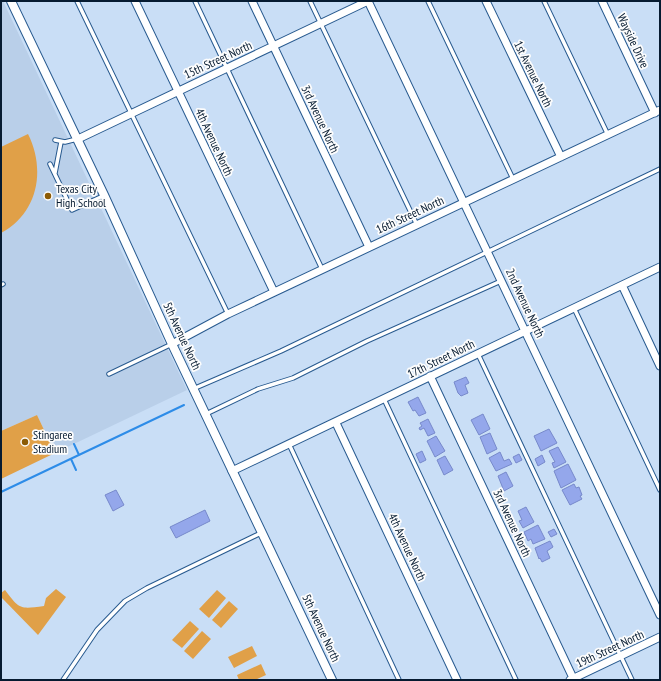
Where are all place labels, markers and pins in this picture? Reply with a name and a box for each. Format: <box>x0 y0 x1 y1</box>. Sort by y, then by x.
place label: Texas City High School <box>56 181 106 210</box>
marker: Texas City High School <box>43 191 53 201</box>
place label: Stingaree Stadium <box>33 427 72 456</box>
marker: Stingaree Stadium <box>20 437 30 447</box>

